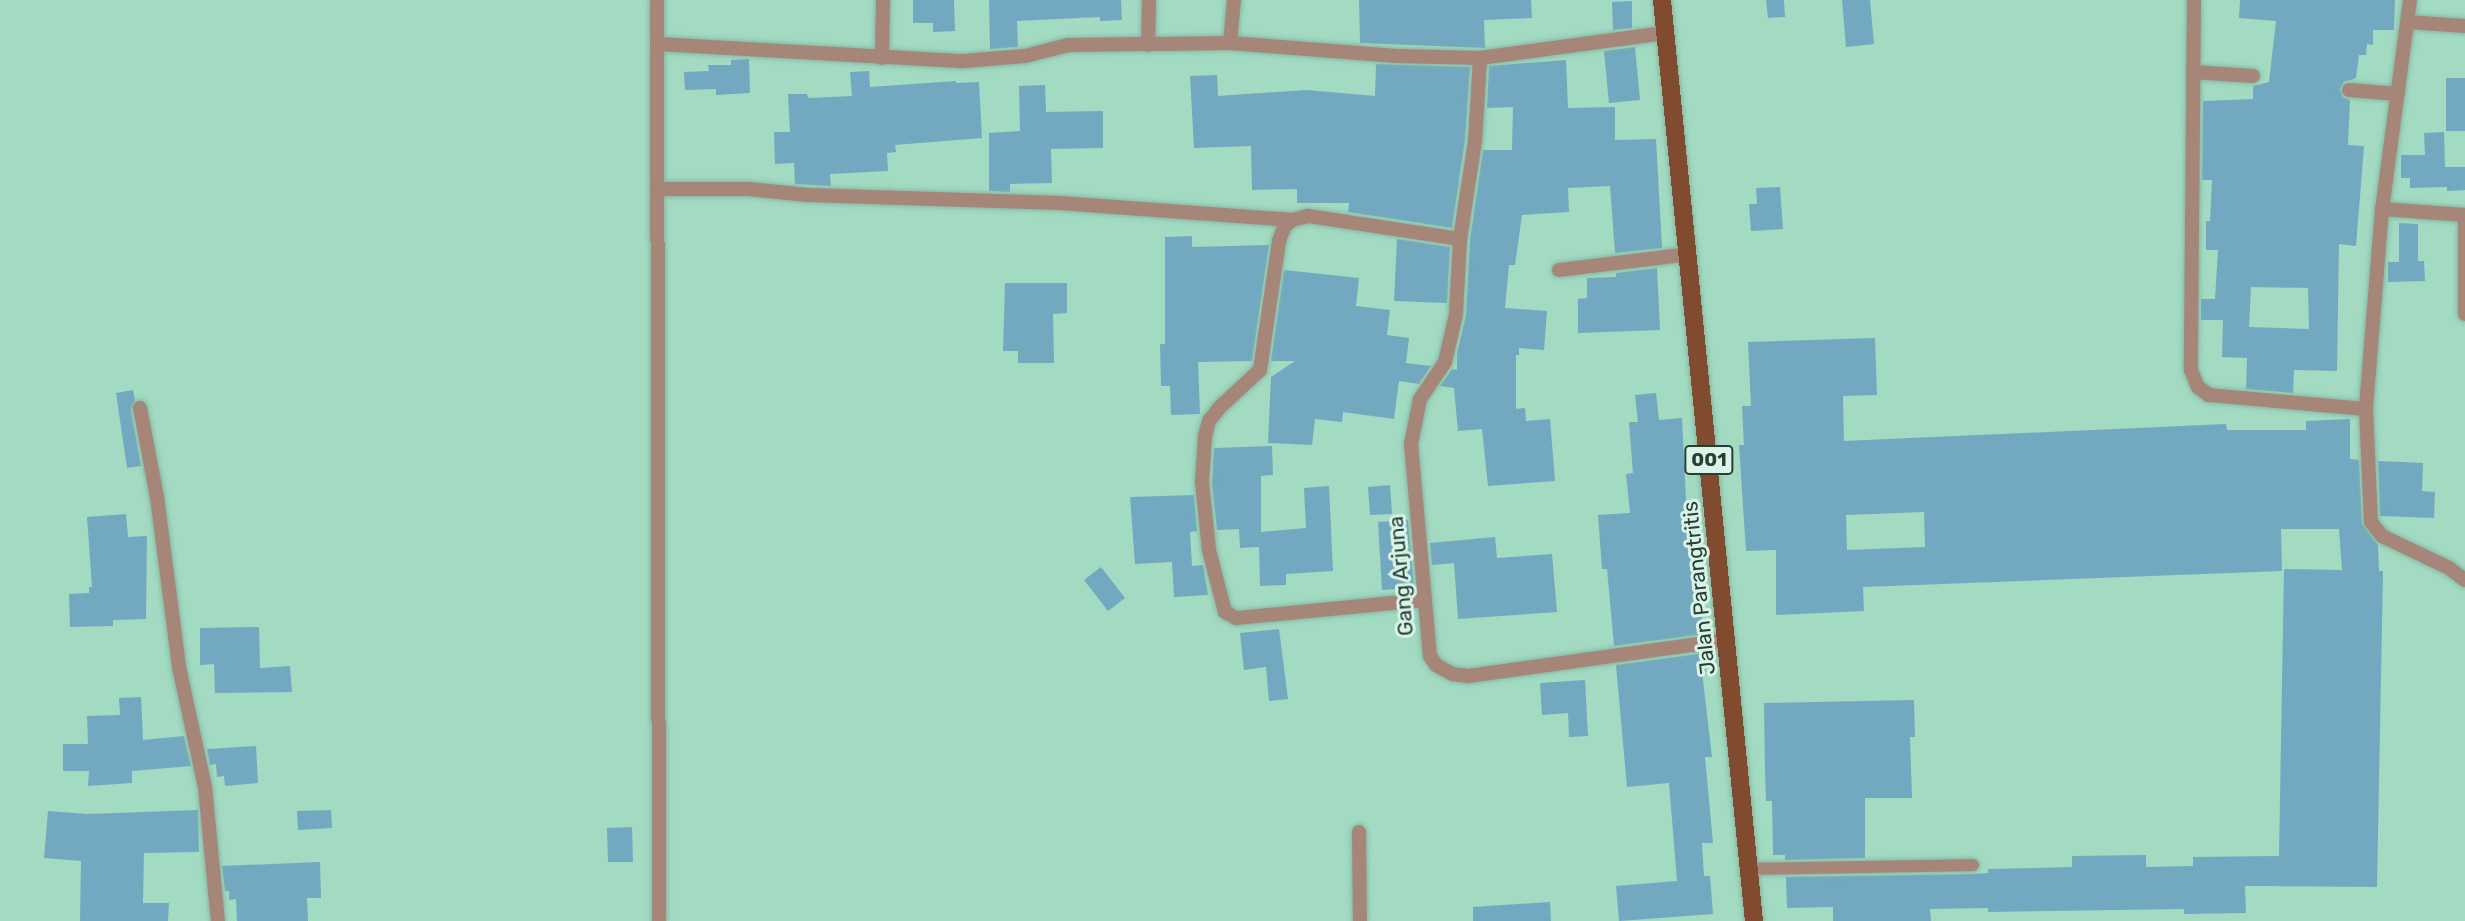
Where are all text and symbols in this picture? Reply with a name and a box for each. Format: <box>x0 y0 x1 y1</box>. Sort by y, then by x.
road number: 001 <box>1683 444 1735 475</box>
street label: Jalan Parangtritis <box>1677 500 1721 676</box>
street label: Gang Arjuna <box>1383 515 1419 637</box>

